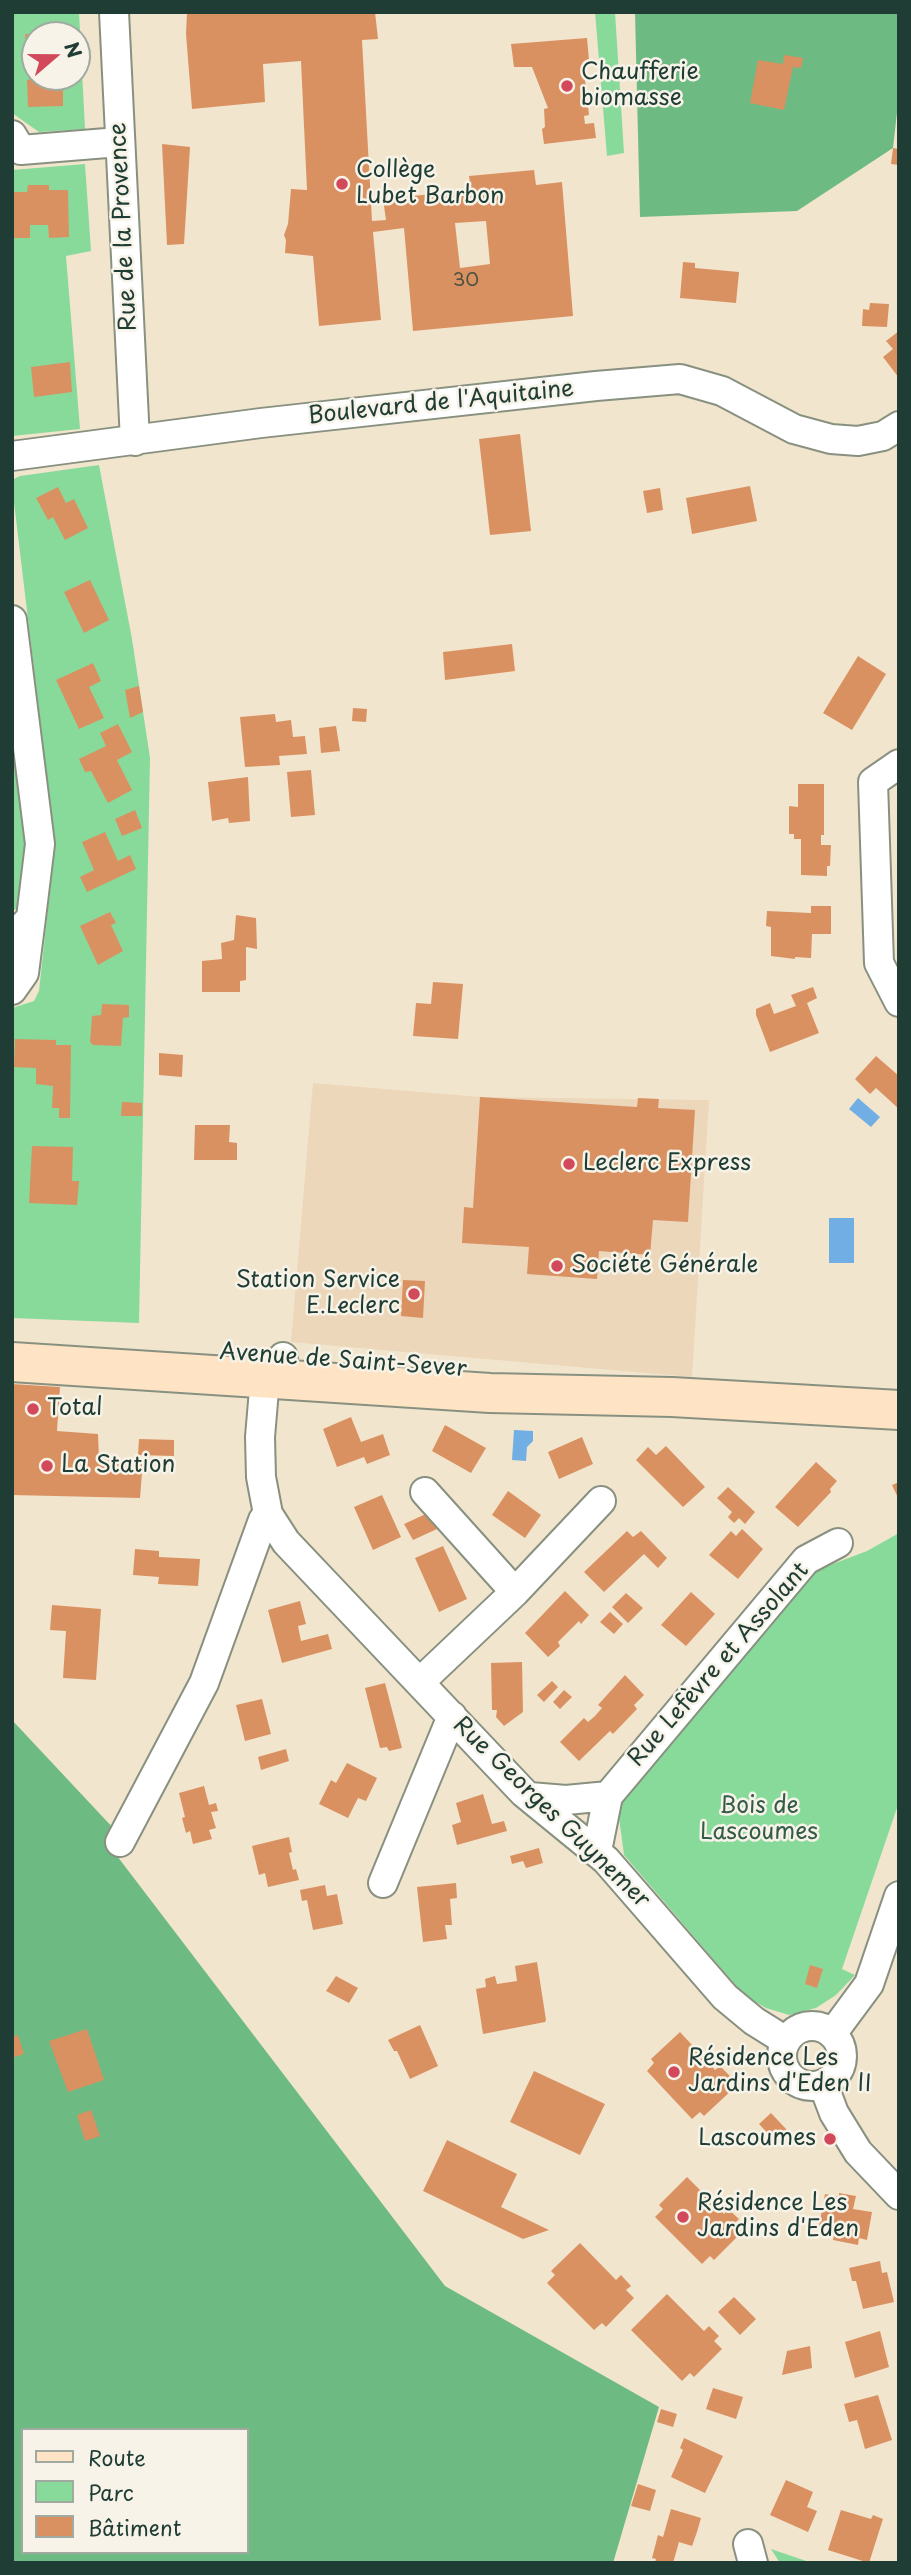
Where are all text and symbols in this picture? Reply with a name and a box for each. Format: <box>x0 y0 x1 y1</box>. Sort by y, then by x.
north arrow <box>21 21 91 91</box>
text: N <box>58 38 90 61</box>
place label: Chaufferie biomasse <box>581 59 699 113</box>
marker: Chaufferie biomasse <box>559 78 575 94</box>
street label: Rue de la Provence <box>105 122 143 332</box>
place label: Collège Lubet Barbon <box>356 157 505 211</box>
marker: Collège Lubet Barbon <box>334 176 350 192</box>
house number: 30 <box>453 270 479 292</box>
street label: Boulevard de l'Aquitaine <box>307 375 575 431</box>
place label: Leclerc Express <box>583 1150 751 1178</box>
marker: Leclerc Express <box>561 1156 577 1172</box>
place label: Société Générale <box>571 1252 758 1280</box>
marker: Société Générale <box>549 1258 565 1274</box>
place label: Station Service E.Leclerc <box>236 1267 400 1321</box>
marker: Station Service E.Leclerc <box>406 1286 422 1302</box>
street label: Avenue de Saint-Sever <box>218 1339 468 1383</box>
place label: Total <box>47 1395 103 1423</box>
marker: Total <box>25 1401 41 1417</box>
place label: La Station <box>61 1452 175 1480</box>
marker: La Station <box>39 1458 55 1474</box>
street label: Rue Lefèvre et Assolant <box>623 1557 815 1773</box>
street label: Rue Georges Guynemer <box>447 1712 655 1914</box>
park label: Bois de Lascoumes <box>700 1793 818 1847</box>
place label: Résidence Les Jardins d'Eden II <box>688 2045 872 2099</box>
marker: Résidence Les Jardins d'Eden II <box>666 2064 682 2080</box>
place label: Lascoumes <box>698 2125 816 2153</box>
marker: Lascoumes <box>822 2131 838 2147</box>
place label: Résidence Les Jardins d'Eden <box>697 2190 859 2244</box>
marker: Résidence Les Jardins d'Eden <box>675 2209 691 2225</box>
legend <box>21 2428 248 2554</box>
text: Route <box>88 2441 146 2473</box>
text: Parc <box>88 2476 134 2508</box>
text: Bâtiment <box>88 2511 181 2543</box>

